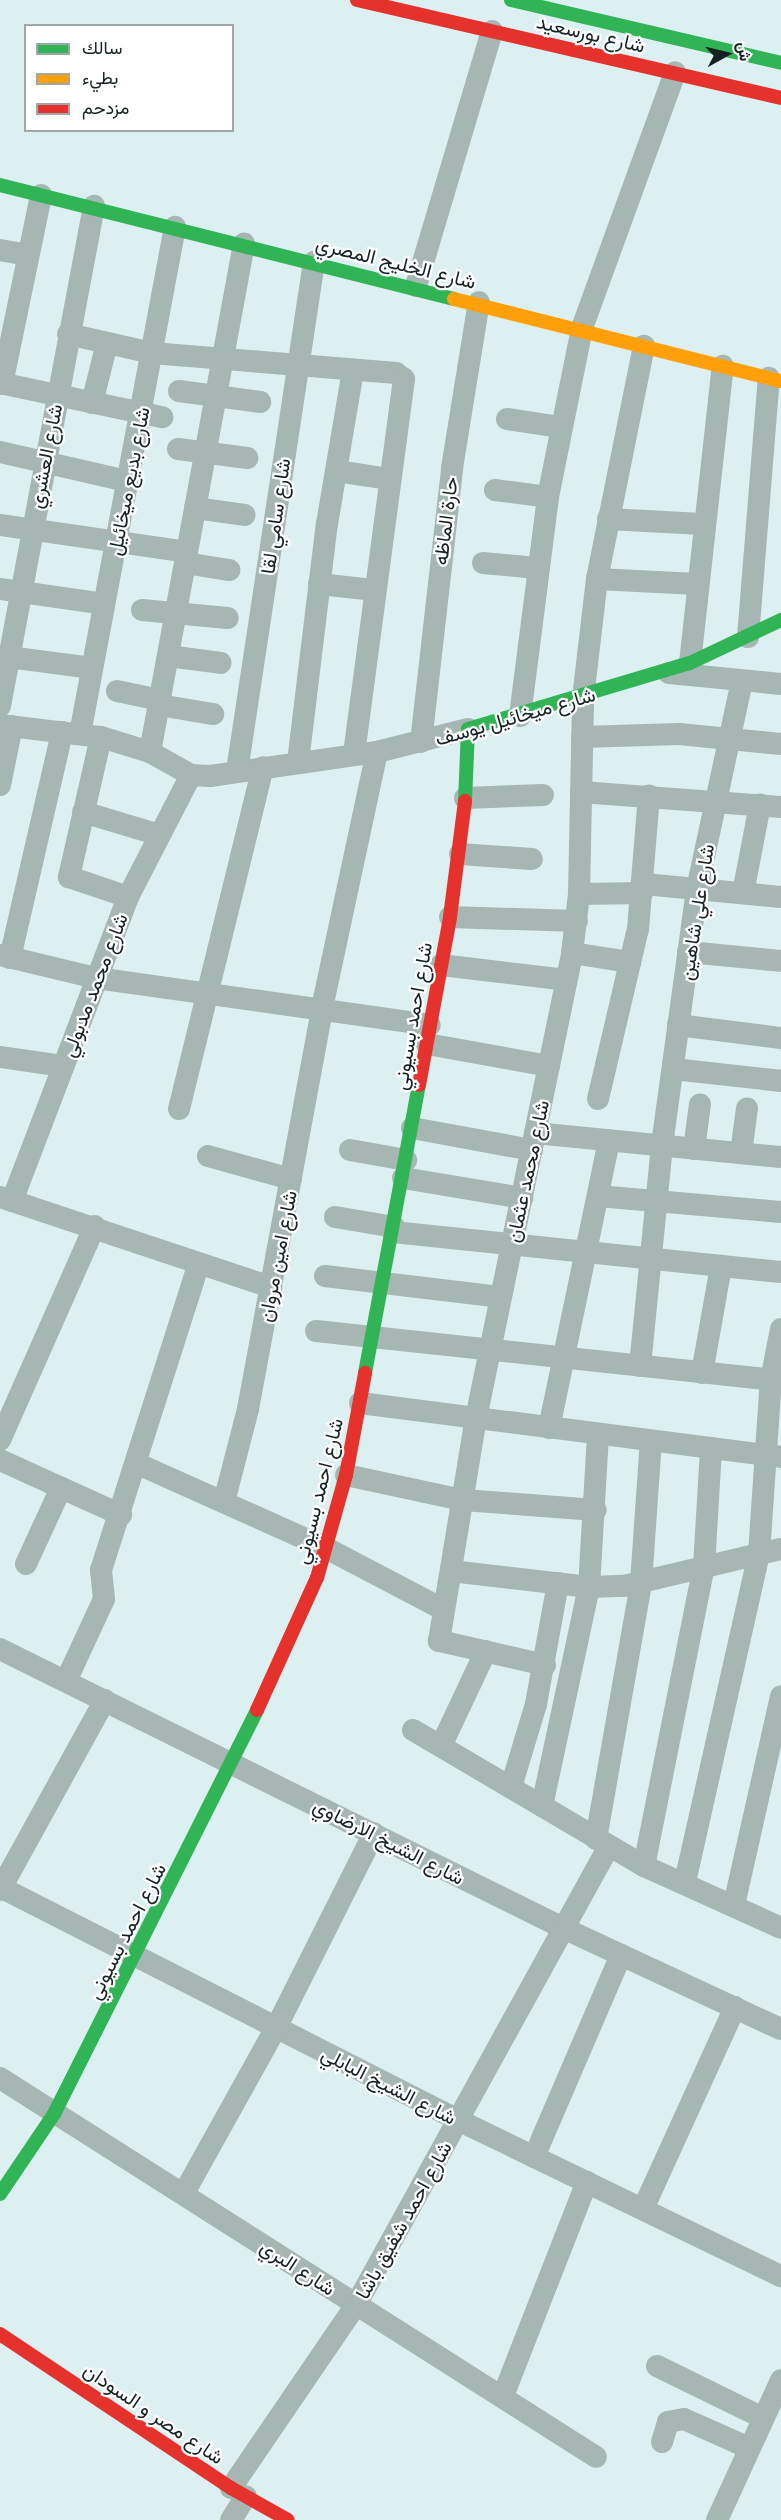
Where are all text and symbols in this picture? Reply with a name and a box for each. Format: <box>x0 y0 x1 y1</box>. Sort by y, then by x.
street label: شارع بورسعيد <box>534 9 648 57</box>
legend <box>24 24 234 132</box>
north arrow <box>697 24 757 84</box>
text: سالك <box>82 35 122 59</box>
text: ش <box>733 40 757 63</box>
text: بطيء <box>82 65 118 89</box>
text: مزدحم <box>82 95 129 119</box>
street label: شارع الخليج المصري <box>314 231 478 293</box>
street label: شارع العشري <box>23 402 67 510</box>
street label: شارع بديع ميخائيل <box>102 405 154 557</box>
street label: شارع سامي لقا <box>255 457 295 575</box>
street label: حارة الماظه <box>428 475 462 567</box>
street label: شارع ميخائيل يوسف <box>432 682 598 750</box>
street label: شارع علي شاهين <box>673 842 719 982</box>
street label: شارع محمد مدبولي <box>56 910 132 1060</box>
street label: شارع احمد بسيوني <box>387 940 437 1092</box>
street label: شارع محمد عثمان <box>500 1098 554 1244</box>
street label: شارع امين مروان <box>252 1188 302 1324</box>
street label: شارع احمد بسيوني <box>288 1416 348 1566</box>
street label: شارع الشيخ الارضاوي <box>309 1793 469 1889</box>
street label: شارع احمد بسيوني <box>81 1859 171 2003</box>
street label: شارع الشيخ البابلي <box>318 2041 460 2129</box>
street label: شارع احمد شفيق باشا <box>350 2137 456 2303</box>
street label: شارع البري <box>256 2234 340 2300</box>
street label: شارع مصر و السودان <box>79 2357 229 2469</box>

